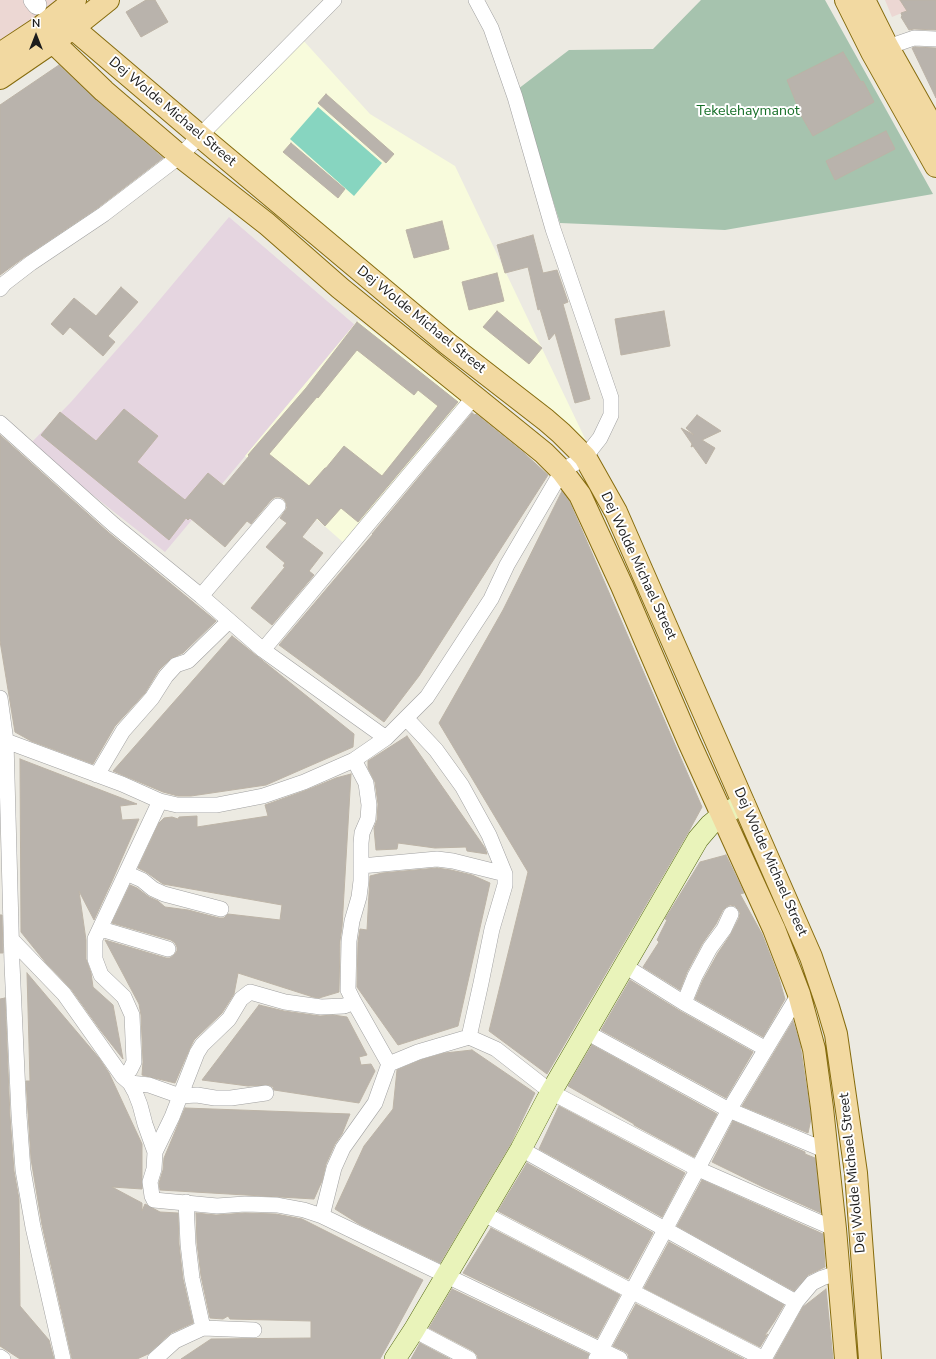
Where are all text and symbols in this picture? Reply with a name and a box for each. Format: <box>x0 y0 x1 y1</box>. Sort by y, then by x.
north arrow <box>16 16 56 56</box>
text: N <box>32 16 40 31</box>
street label: Dej Wolde Michael Street <box>105 54 239 170</box>
park label: Tekelehaymanot <box>696 104 800 120</box>
street label: Dej Wolde Michael Street <box>353 263 489 377</box>
street label: Dej Wolde Michael Street <box>596 490 680 642</box>
street label: Dej Wolde Michael Street <box>730 785 810 939</box>
street label: Dej Wolde Michael Street <box>836 1092 870 1254</box>

